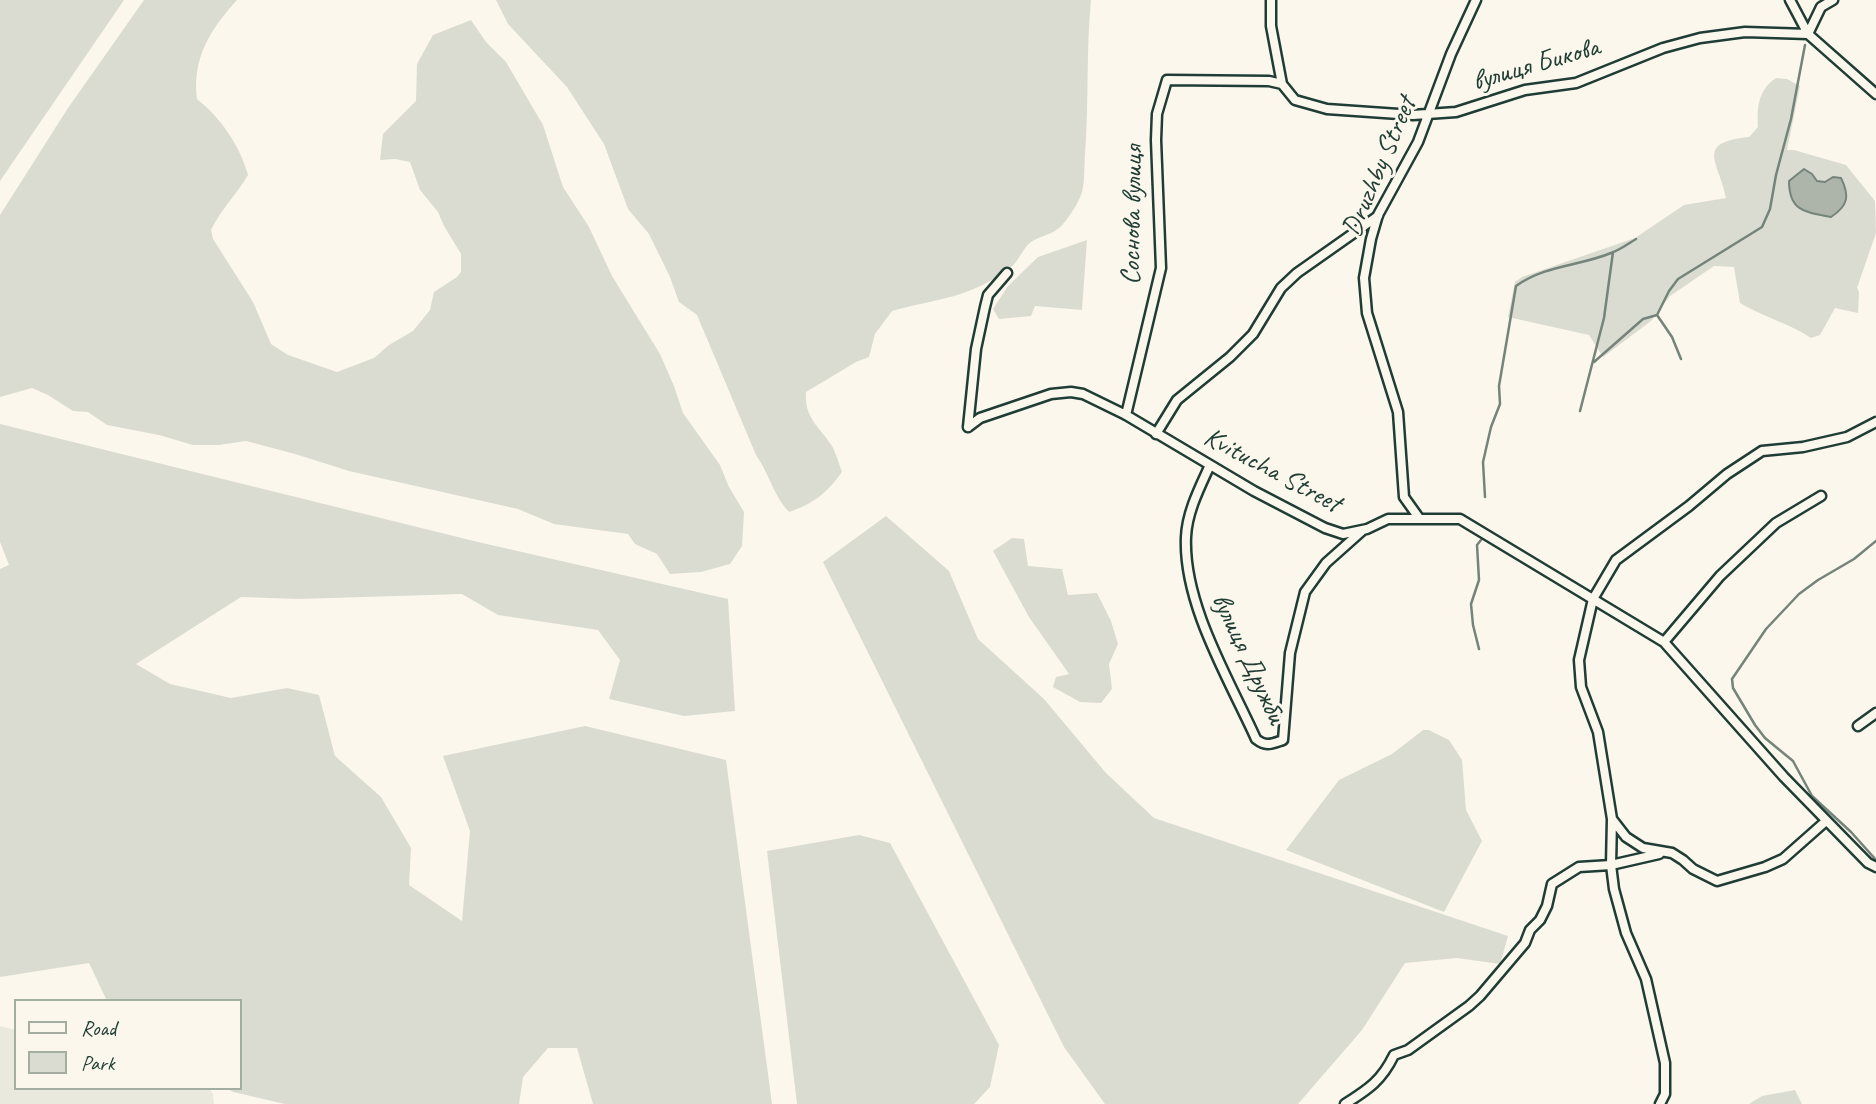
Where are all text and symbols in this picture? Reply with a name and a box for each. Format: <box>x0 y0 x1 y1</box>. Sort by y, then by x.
street label: вулиця Бикова <box>1469 31 1603 99</box>
street label: Druzhby Street <box>1336 92 1424 242</box>
street label: Соснова вулиця <box>1115 145 1151 285</box>
street label: Kvitucha Street <box>1198 421 1346 521</box>
street label: вулиця Дружби <box>1203 588 1293 730</box>
legend <box>14 999 242 1090</box>
text: Road <box>81 1015 116 1041</box>
text: Park <box>81 1050 114 1076</box>

